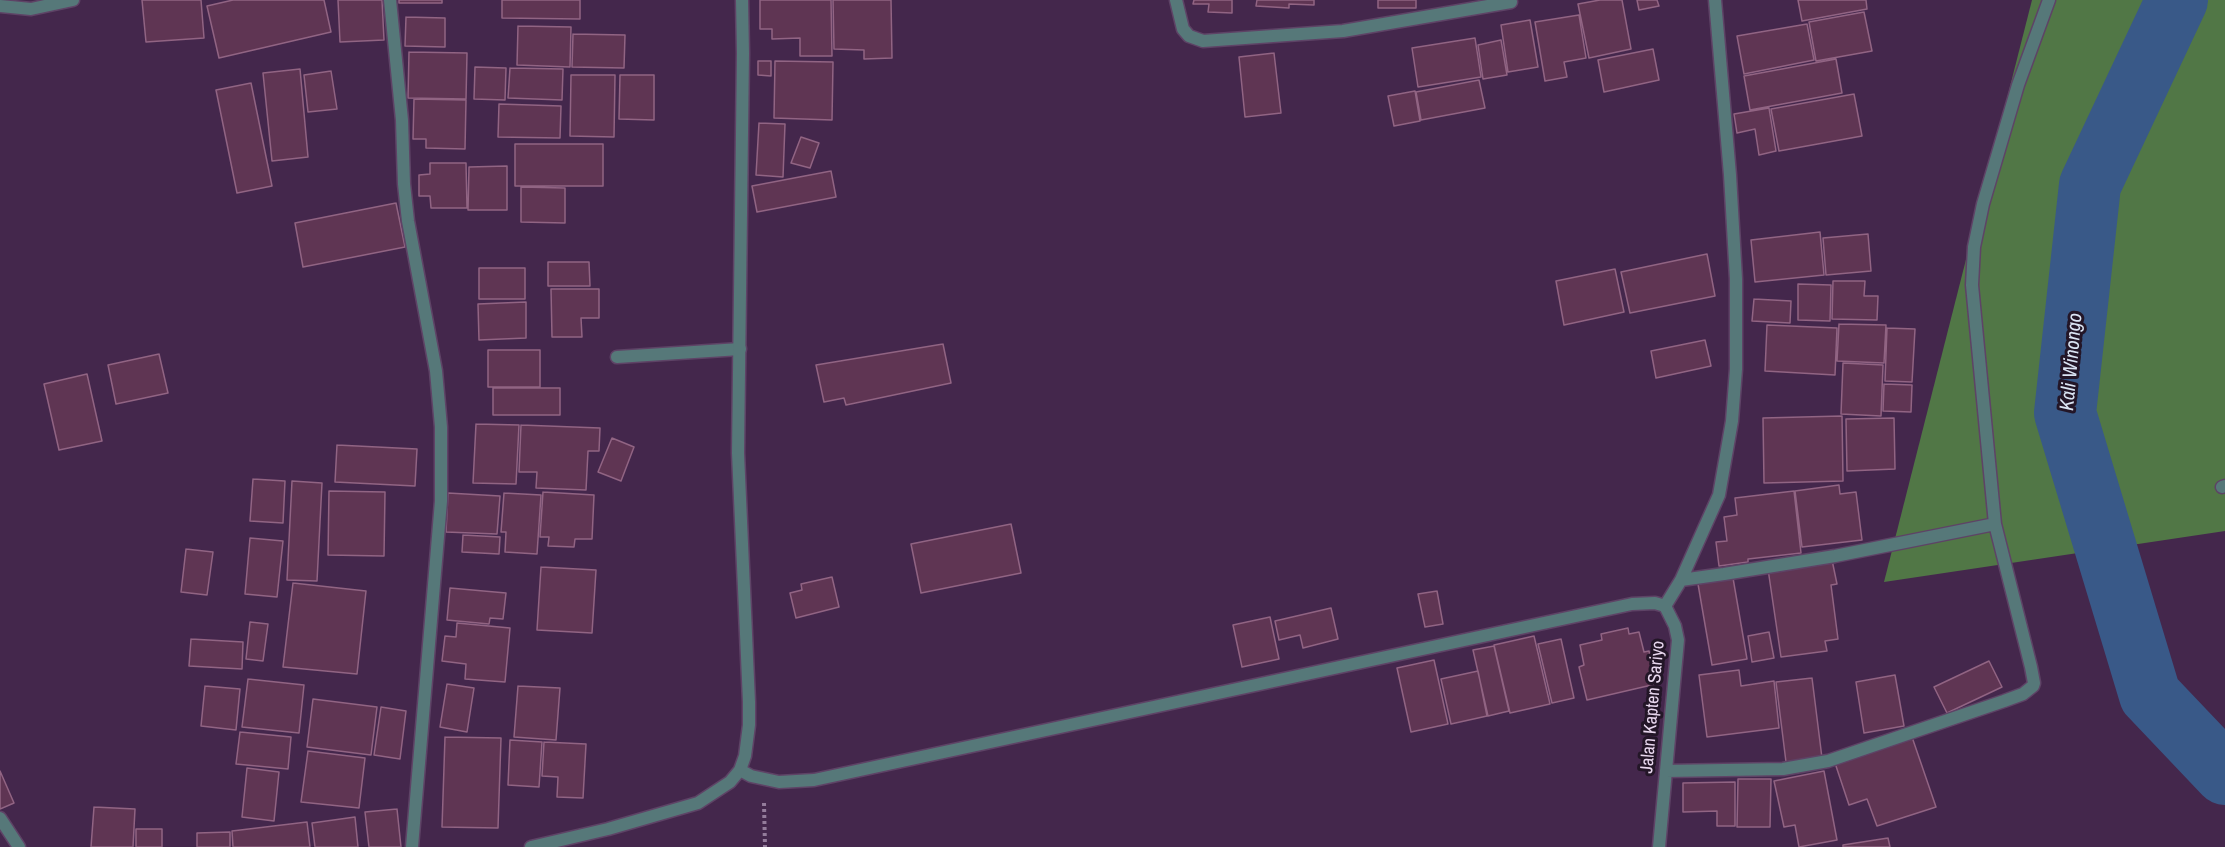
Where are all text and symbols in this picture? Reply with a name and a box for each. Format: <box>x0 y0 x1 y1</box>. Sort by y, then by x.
water label: Kali Winongo <box>2056 312 2088 412</box>
street label: Jalan Kapten Sariyo <box>1636 640 1670 774</box>

